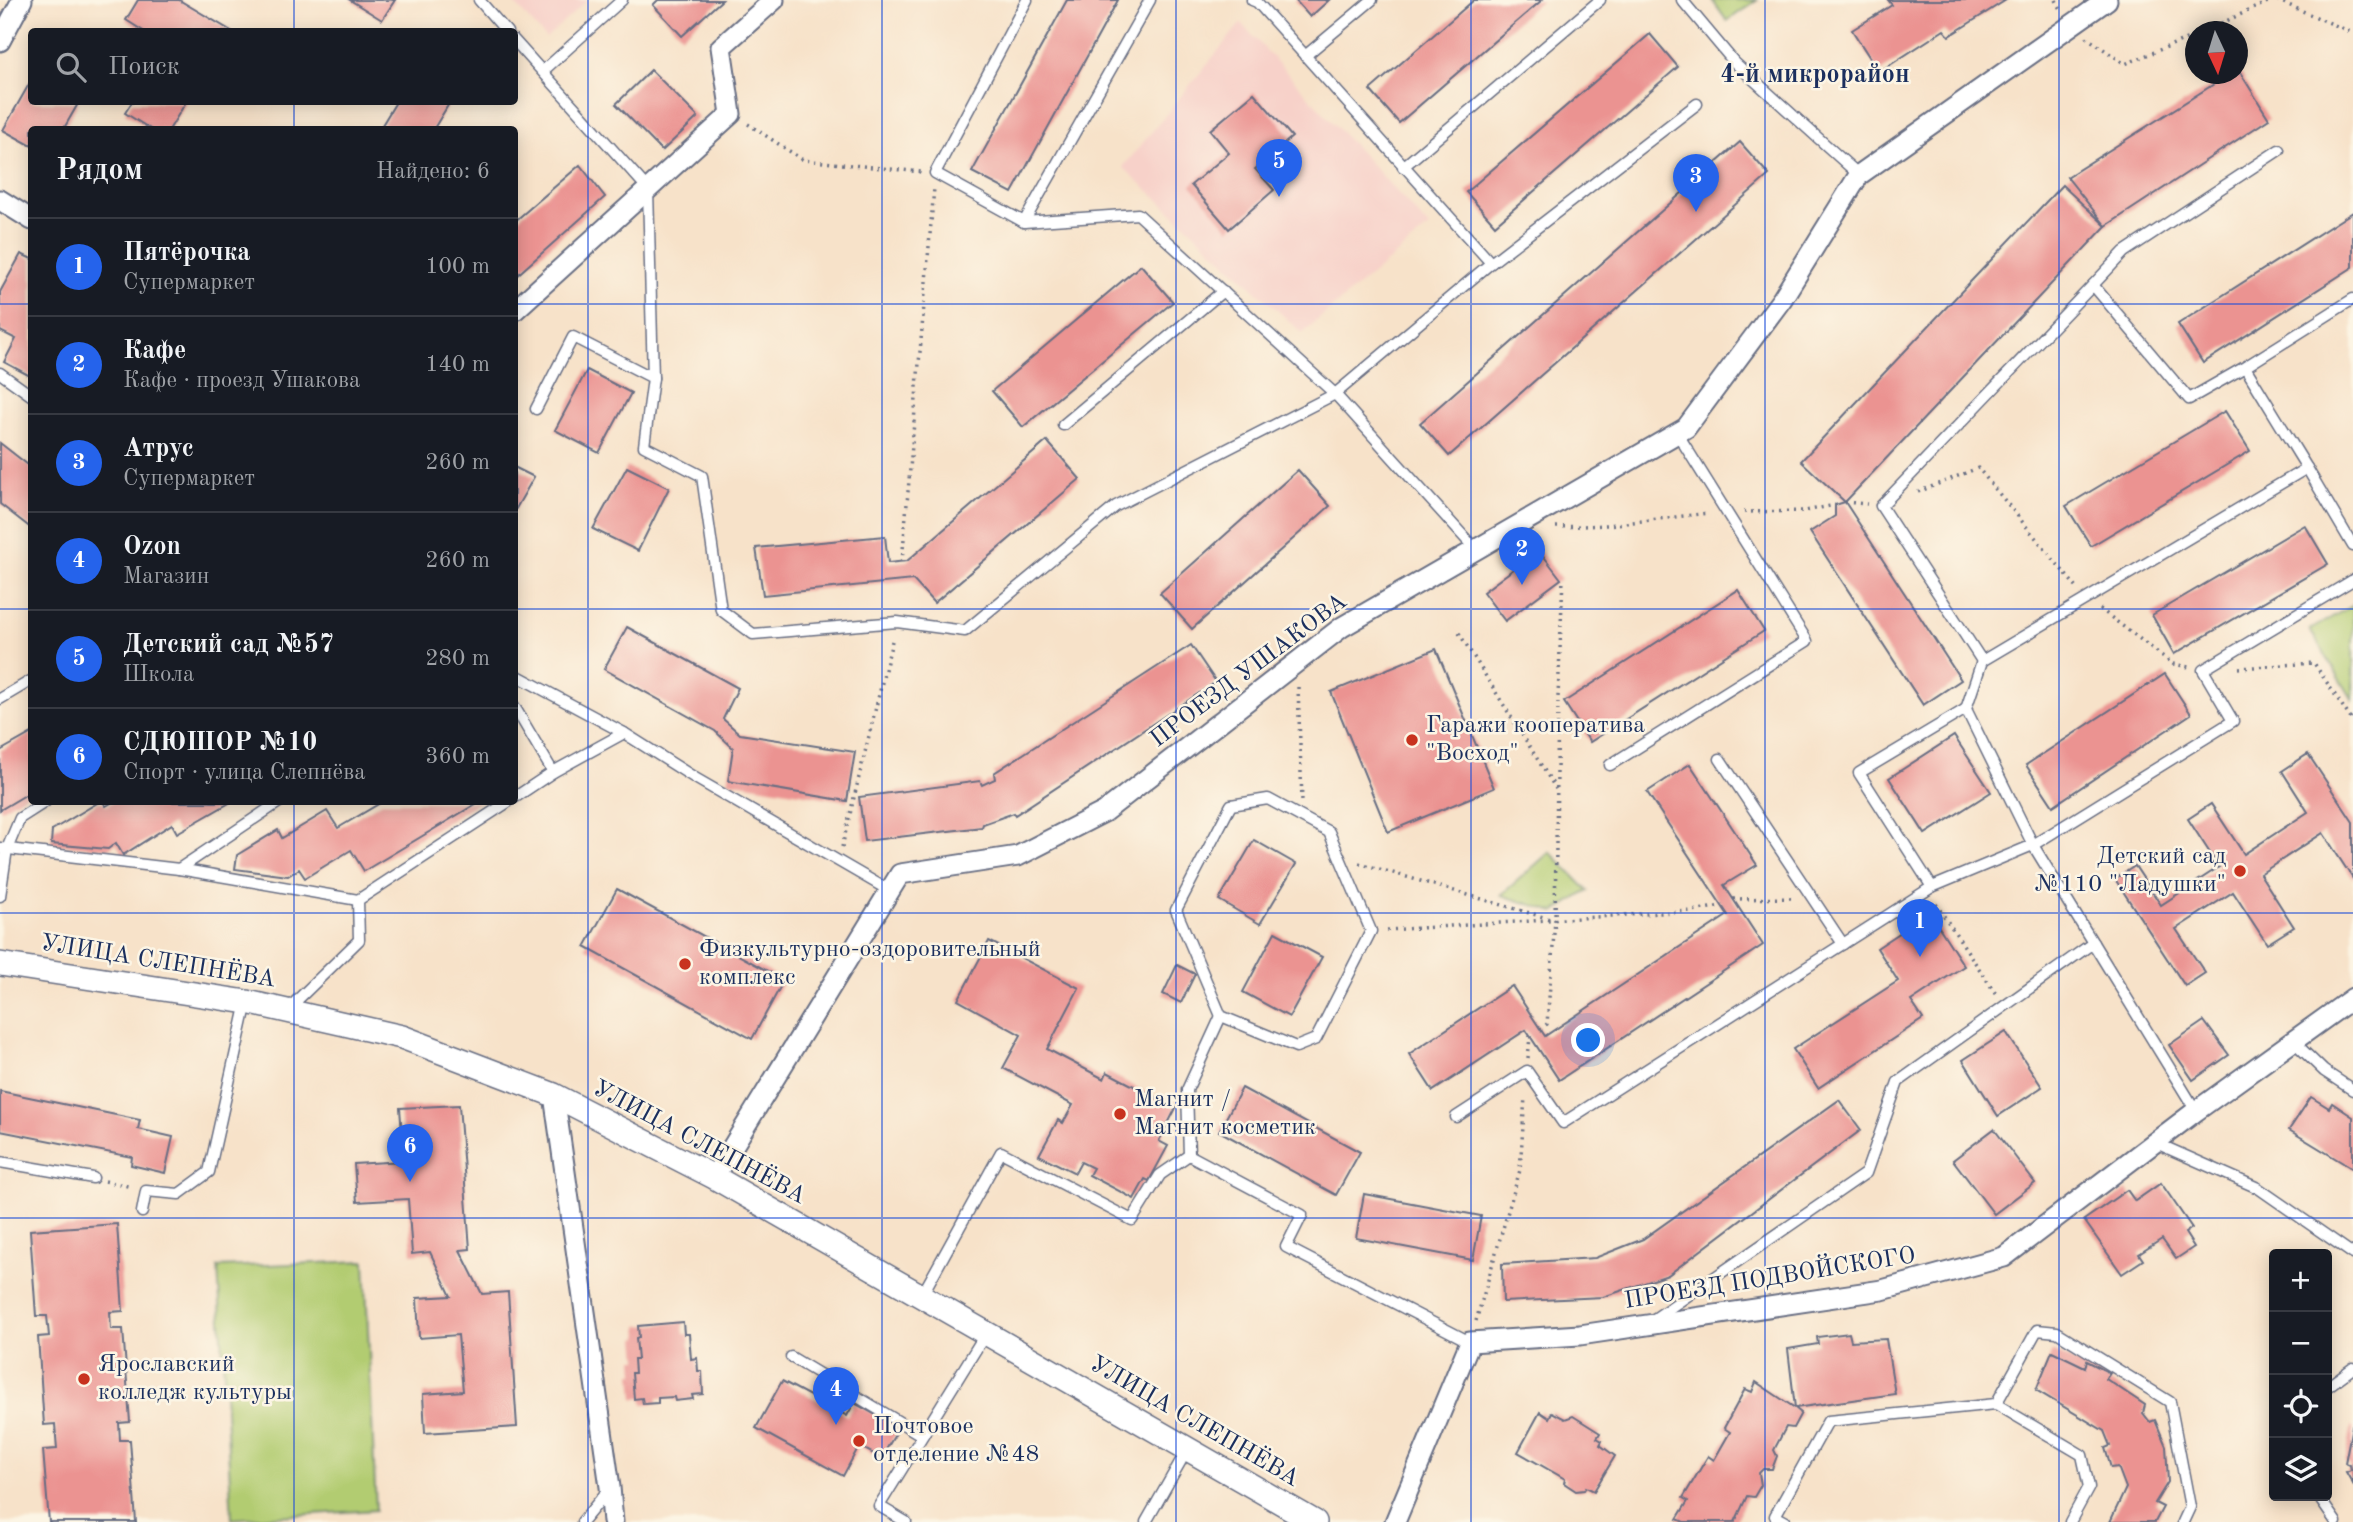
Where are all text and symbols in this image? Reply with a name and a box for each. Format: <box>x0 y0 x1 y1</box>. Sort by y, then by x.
north arrow <box>2185 21 2248 84</box>
search box <box>28 28 518 105</box>
icon: search <box>52 48 90 86</box>
text: Поиск <box>108 54 180 80</box>
district label: 4-й микрорайон <box>1720 62 1910 88</box>
pin: 5 <box>1256 139 1302 197</box>
pin: 3 <box>1673 154 1719 212</box>
text: Рядом <box>56 156 143 186</box>
text: Найдено: 6 <box>376 160 490 183</box>
text: Пятёрочка <box>123 240 251 266</box>
text: 1 <box>72 255 86 278</box>
text: 100 m <box>425 255 490 278</box>
text: Супермаркет <box>123 271 255 294</box>
text: Кафе <box>123 338 186 364</box>
text: 2 <box>72 353 86 376</box>
text: 140 m <box>425 353 490 376</box>
text: Кафе · проезд Ушакова <box>123 369 360 392</box>
text: Атрус <box>123 436 194 462</box>
text: 3 <box>72 451 86 474</box>
text: 260 m <box>425 451 490 474</box>
text: Супермаркет <box>123 467 255 490</box>
pin: 2 <box>1499 527 1545 585</box>
text: Ozon <box>123 534 181 560</box>
text: 4 <box>72 549 86 572</box>
text: 260 m <box>425 549 490 572</box>
text: Магазин <box>123 565 209 588</box>
street label: ПРОЕЗД УШАКОВА <box>1146 589 1352 753</box>
text: Детский сад №57 <box>123 632 334 658</box>
text: 5 <box>72 647 86 670</box>
text: 280 m <box>425 647 490 670</box>
text: Школа <box>123 663 194 686</box>
place label: Гаражи кооператива "Восход" <box>1426 714 1645 766</box>
text: СДЮШОР №10 <box>123 730 317 756</box>
marker: Гаражи кооператива "Восход" <box>1404 732 1420 748</box>
text: 6 <box>72 745 86 768</box>
text: 360 m <box>425 745 490 768</box>
text: Спорт · улица Слепнёва <box>123 761 366 784</box>
place label: Детский сад №110 "Ладушки" <box>2035 845 2226 897</box>
marker: Детский сад №110 "Ладушки" <box>2232 863 2248 879</box>
pin: 1 <box>1897 899 1943 957</box>
street label: УЛИЦА СЛЕПНЁВА <box>39 929 278 992</box>
place label: Физкультурно-оздоровительный комплекс <box>699 938 1041 990</box>
marker: Физкультурно-оздоровительный комплекс <box>677 956 693 972</box>
your location <box>1571 1023 1605 1057</box>
street label: УЛИЦА СЛЕПНЁВА <box>589 1074 811 1209</box>
place label: Магнит / Магнит косметик <box>1134 1088 1316 1140</box>
marker: Магнит / Магнит косметик <box>1112 1106 1128 1122</box>
pin: 6 <box>387 1124 433 1182</box>
street label: ПРОЕЗД ПОДВОЙСКОГО <box>1622 1239 1917 1314</box>
map controls <box>2269 1249 2332 1501</box>
button: + <box>2269 1249 2332 1312</box>
button: − <box>2269 1312 2332 1375</box>
street label: УЛИЦА СЛЕПНЁВА <box>1085 1350 1304 1492</box>
place label: Ярославский колледж культуры <box>98 1353 292 1405</box>
pin: 4 <box>813 1367 859 1425</box>
marker: Ярославский колледж культуры <box>76 1371 92 1387</box>
button: locate <box>2269 1375 2332 1438</box>
place label: Почтовое отделение №48 <box>873 1415 1039 1467</box>
marker: Почтовое отделение №48 <box>851 1433 867 1449</box>
button: layers <box>2269 1438 2332 1501</box>

